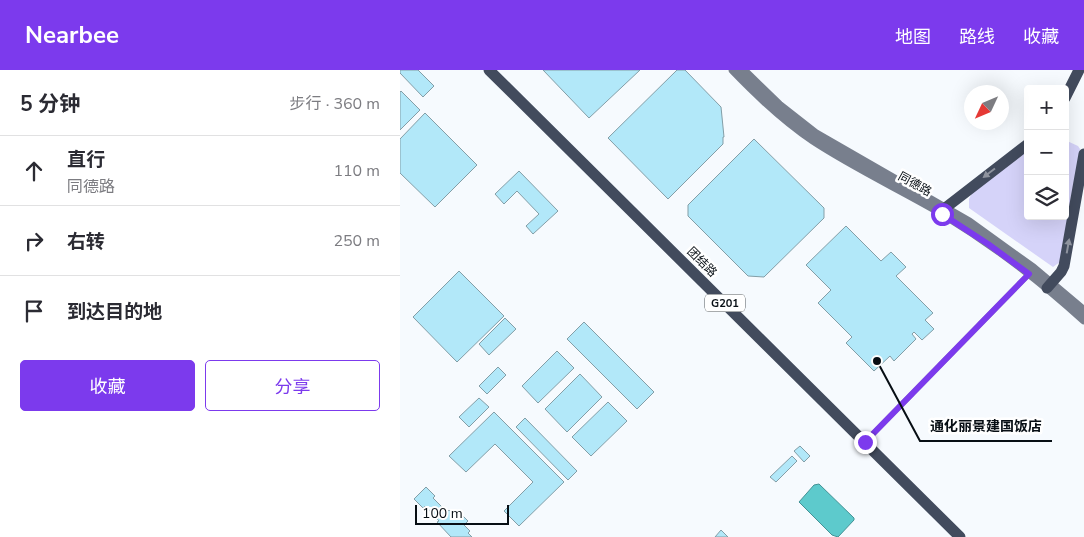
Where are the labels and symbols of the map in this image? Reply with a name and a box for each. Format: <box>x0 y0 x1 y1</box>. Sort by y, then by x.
north arrow <box>964 85 1009 130</box>
street label: 同德路 <box>895 168 935 200</box>
one-way arrow <box>983 168 996 179</box>
route start <box>931 203 954 226</box>
one-way arrow <box>1064 237 1072 253</box>
street label: 团结路 <box>684 244 720 280</box>
road number: G201 <box>705 294 745 312</box>
callout: 通化丽景建国饭店 <box>920 412 1052 441</box>
text: 通化丽景建国饭店 <box>930 417 1042 436</box>
route end <box>854 431 877 454</box>
scale bar <box>415 502 509 525</box>

